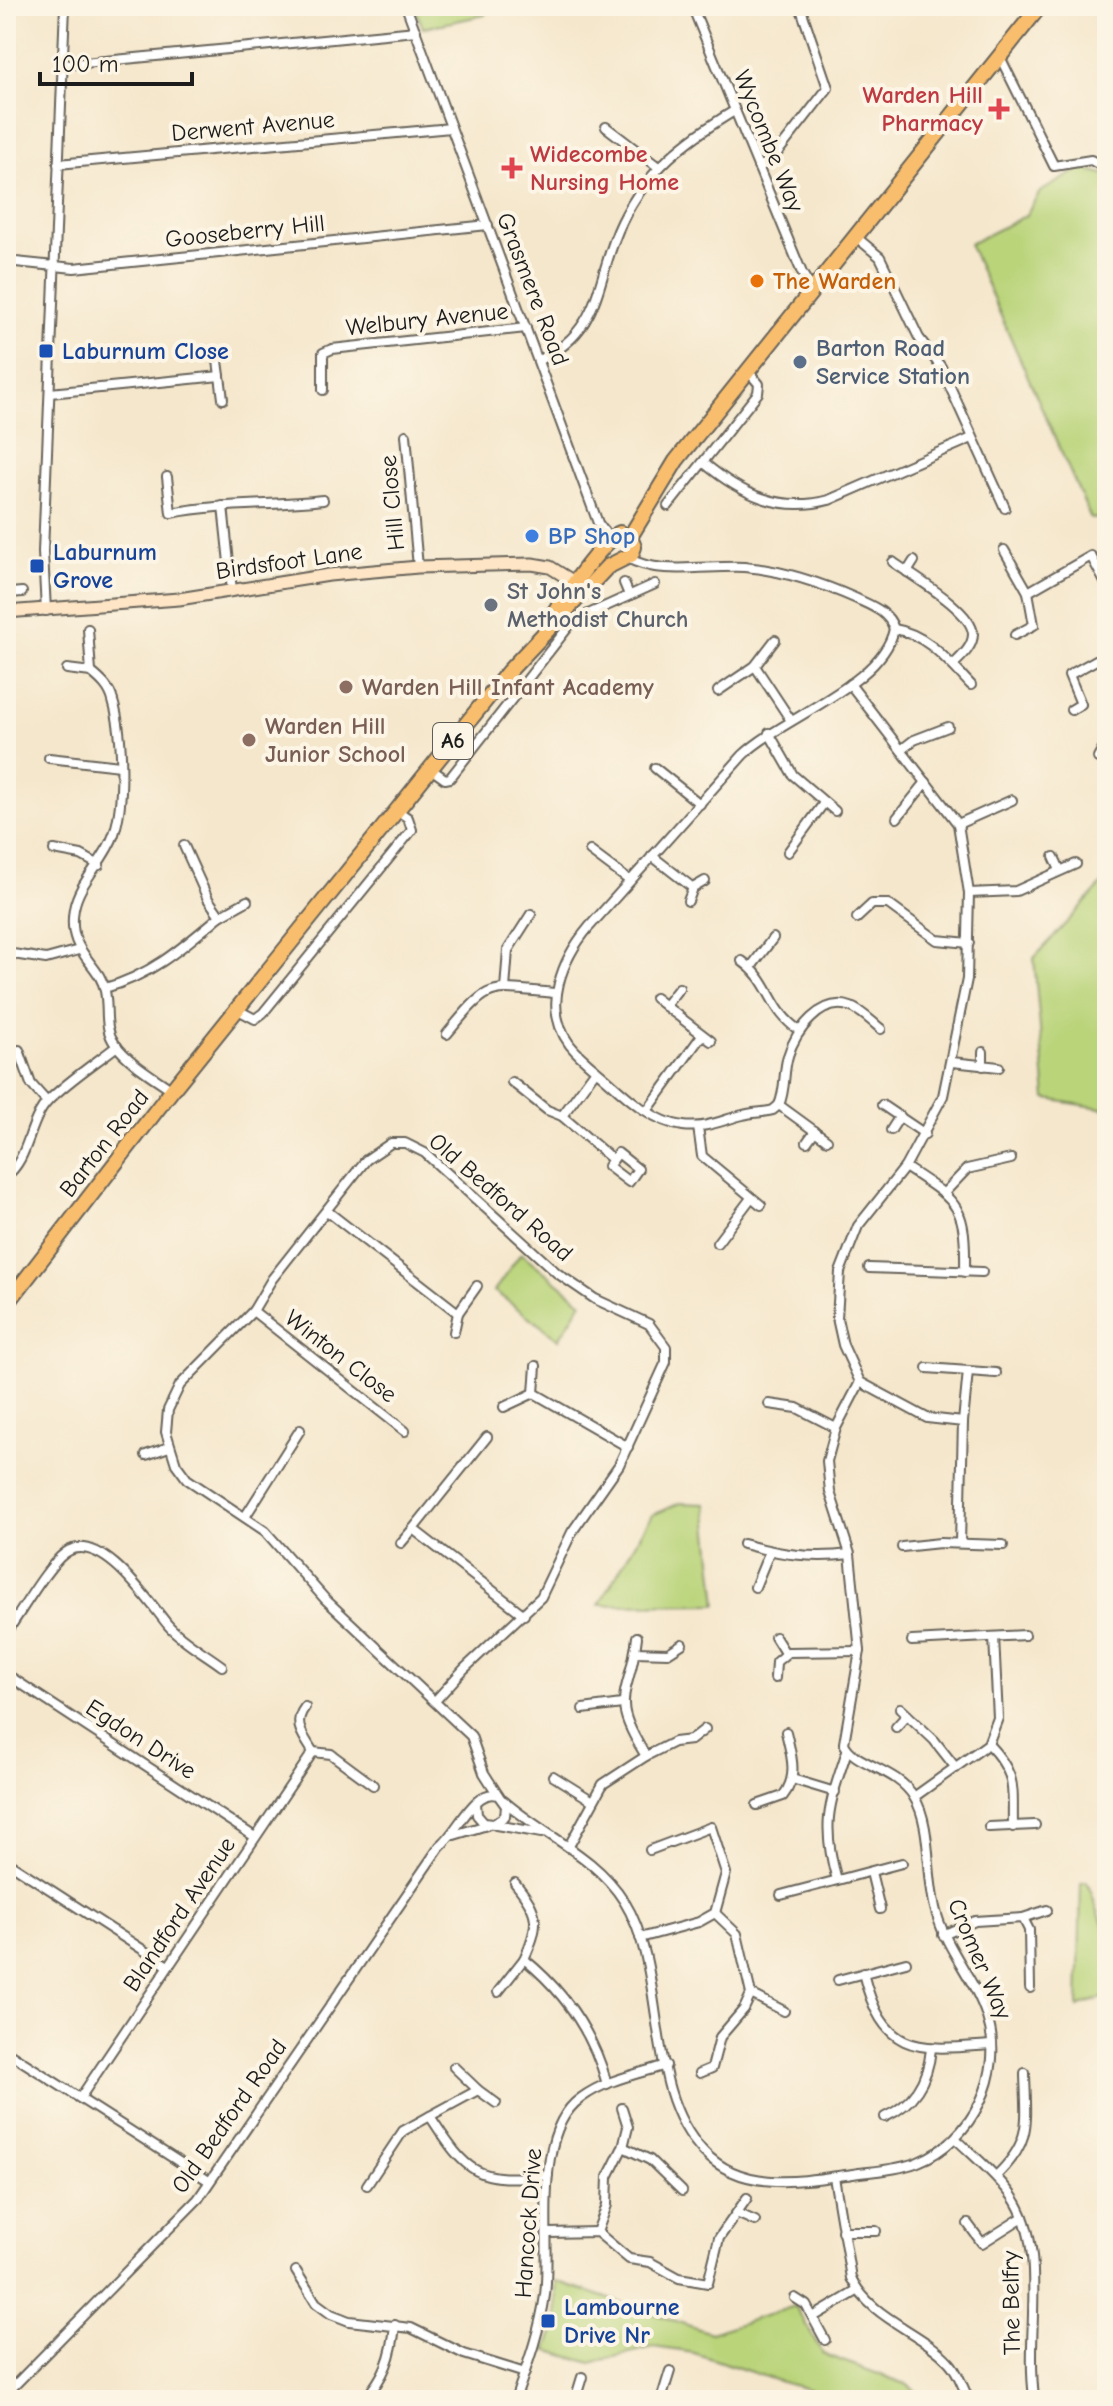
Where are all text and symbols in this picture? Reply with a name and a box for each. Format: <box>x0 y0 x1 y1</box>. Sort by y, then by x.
scale bar <box>40 36 192 86</box>
text: 100 m <box>52 50 119 78</box>
street label: Wycombe Way <box>728 66 810 216</box>
place label: Warden Hill Pharmacy <box>863 81 983 137</box>
marker: Warden Hill Pharmacy <box>990 100 1008 118</box>
street label: Derwent Avenue <box>170 105 336 147</box>
place label: Widecombe Nursing Home <box>530 140 679 196</box>
marker: Widecombe Nursing Home <box>501 157 523 179</box>
street label: Gooseberry Hill <box>164 209 326 253</box>
street label: Grasmere Road <box>491 209 575 369</box>
place label: The Warden <box>773 267 896 295</box>
marker: The Warden <box>748 272 766 290</box>
street label: Welbury Avenue <box>345 297 509 341</box>
place label: Barton Road Service Station <box>816 334 970 390</box>
place label: Laburnum Close <box>62 337 229 365</box>
marker: Laburnum Close <box>37 342 55 360</box>
marker: Barton Road Service Station <box>791 353 809 371</box>
street label: Hill Close <box>374 454 410 552</box>
place label: BP Shop <box>548 522 635 550</box>
marker: BP Shop <box>523 527 541 545</box>
street label: Birdsfoot Lane <box>214 537 364 585</box>
place label: Laburnum Grove <box>53 538 157 594</box>
marker: Laburnum Grove <box>28 557 46 575</box>
place label: St John's Methodist Church <box>507 577 689 633</box>
marker: St John's Methodist Church <box>482 596 500 614</box>
place label: Warden Hill Infant Academy <box>362 673 654 701</box>
marker: Warden Hill Infant Academy <box>337 678 355 696</box>
place label: Warden Hill Junior School <box>265 712 406 768</box>
road number: A6 <box>433 723 473 759</box>
marker: Warden Hill Junior School <box>240 731 258 749</box>
street label: Barton Road <box>53 1084 155 1202</box>
street label: Old Bedford Road <box>423 1127 579 1267</box>
street label: Winton Close <box>280 1304 402 1408</box>
street label: Egdon Drive <box>81 1693 201 1785</box>
street label: Blandford Avenue <box>117 1832 241 1996</box>
street label: Cromer Way <box>942 1894 1018 2024</box>
street label: Old Bedford Road <box>166 2034 292 2198</box>
street label: Hancock Drive <box>509 2147 547 2299</box>
street label: The Belfry <box>996 2250 1026 2356</box>
place label: Lambourne Drive Nr <box>564 2293 680 2349</box>
marker: Lambourne Drive Nr <box>539 2312 557 2330</box>

